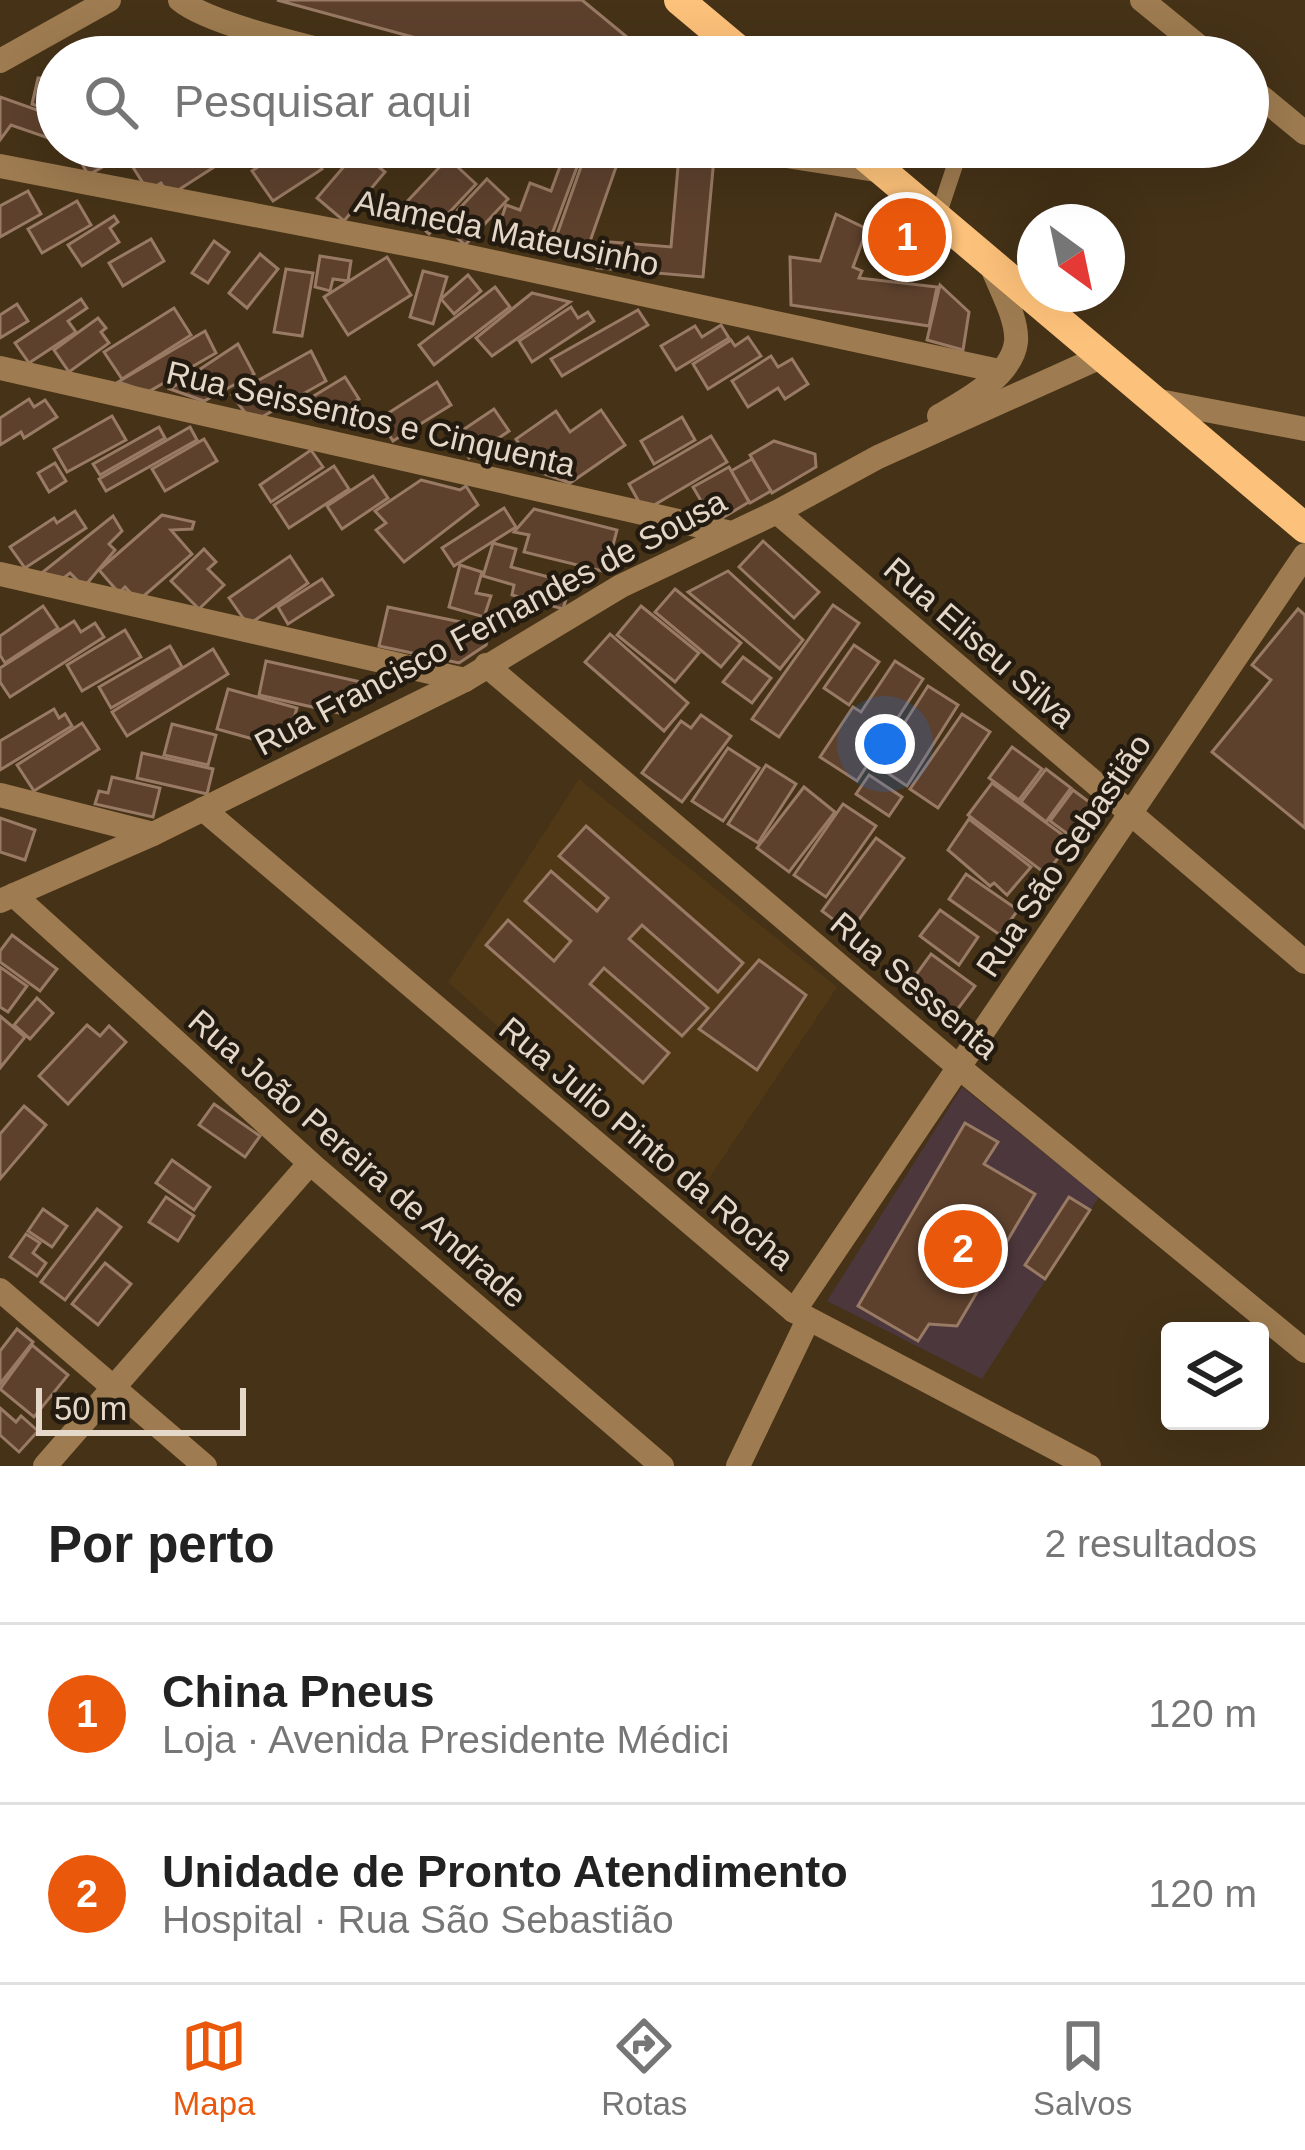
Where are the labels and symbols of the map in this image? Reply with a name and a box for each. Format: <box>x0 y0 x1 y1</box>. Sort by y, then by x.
street label: Alameda Mateusinho <box>351 182 662 283</box>
pin: 1 <box>868 192 946 282</box>
north arrow <box>1017 204 1125 312</box>
street label: Rua Seissentos e Cinquenta <box>163 353 579 484</box>
street label: Rua Francisco Fernandes de Sousa <box>248 482 733 763</box>
street label: Rua Eliseu Silva <box>877 550 1083 736</box>
your location <box>855 714 915 774</box>
street label: Rua São Sebastião <box>969 727 1158 984</box>
street label: Rua Sessenta <box>823 905 1006 1067</box>
street label: Rua João Pereira de Andrade <box>181 1002 534 1315</box>
street label: Rua Julio Pinto da Rocha <box>492 1010 802 1278</box>
pin: 2 <box>924 1204 1002 1294</box>
scale bar <box>36 1382 246 1435</box>

